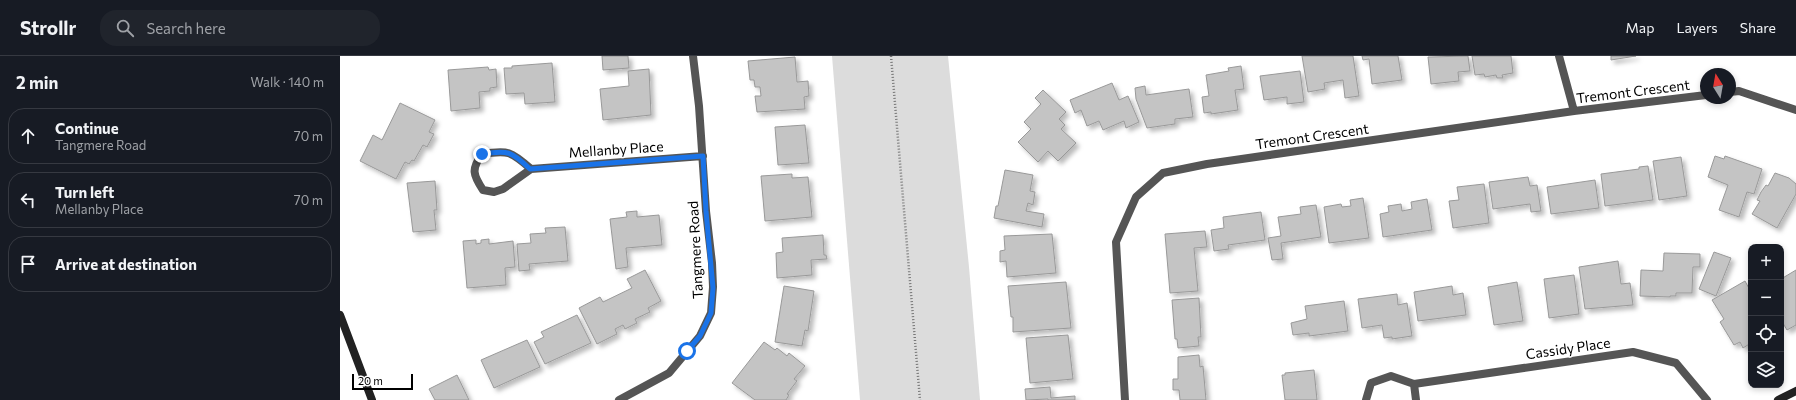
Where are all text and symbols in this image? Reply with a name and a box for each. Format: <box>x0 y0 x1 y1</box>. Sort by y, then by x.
search box <box>100 10 380 46</box>
text: Strollr <box>20 16 76 39</box>
icon: search <box>114 17 136 39</box>
text: Search here <box>146 19 226 37</box>
text: Map <box>1626 19 1654 36</box>
text: Layers <box>1676 19 1718 36</box>
text: Share <box>1740 19 1776 36</box>
north arrow <box>1700 68 1736 104</box>
text: 2 min <box>16 72 58 93</box>
text: Walk · 140 m <box>251 74 324 90</box>
street label: Tremont Crescent <box>1575 76 1691 106</box>
text: Continue <box>55 119 119 137</box>
street label: Tremont Crescent <box>1254 120 1370 152</box>
icon: ahead <box>17 125 39 147</box>
text: 70 m <box>294 128 323 144</box>
text: Tangmere Road <box>55 137 146 153</box>
street label: Mellanby Place <box>568 137 664 161</box>
route end <box>473 145 491 163</box>
text: Turn left <box>55 183 114 201</box>
icon: left <box>17 189 39 211</box>
text: 70 m <box>294 192 323 208</box>
street label: Tangmere Road <box>684 200 706 300</box>
text: Mellanby Place <box>55 201 143 217</box>
map controls <box>1748 244 1784 388</box>
button: + <box>1748 244 1784 280</box>
icon: arrive <box>17 253 39 275</box>
text: Arrive at destination <box>55 255 197 273</box>
button: − <box>1748 280 1784 316</box>
button: locate <box>1748 316 1784 352</box>
street label: Cassidy Place <box>1525 334 1611 362</box>
route start <box>678 342 696 360</box>
button: layers <box>1748 352 1784 388</box>
scale bar <box>352 372 413 391</box>
text: 20 m <box>358 374 383 387</box>

